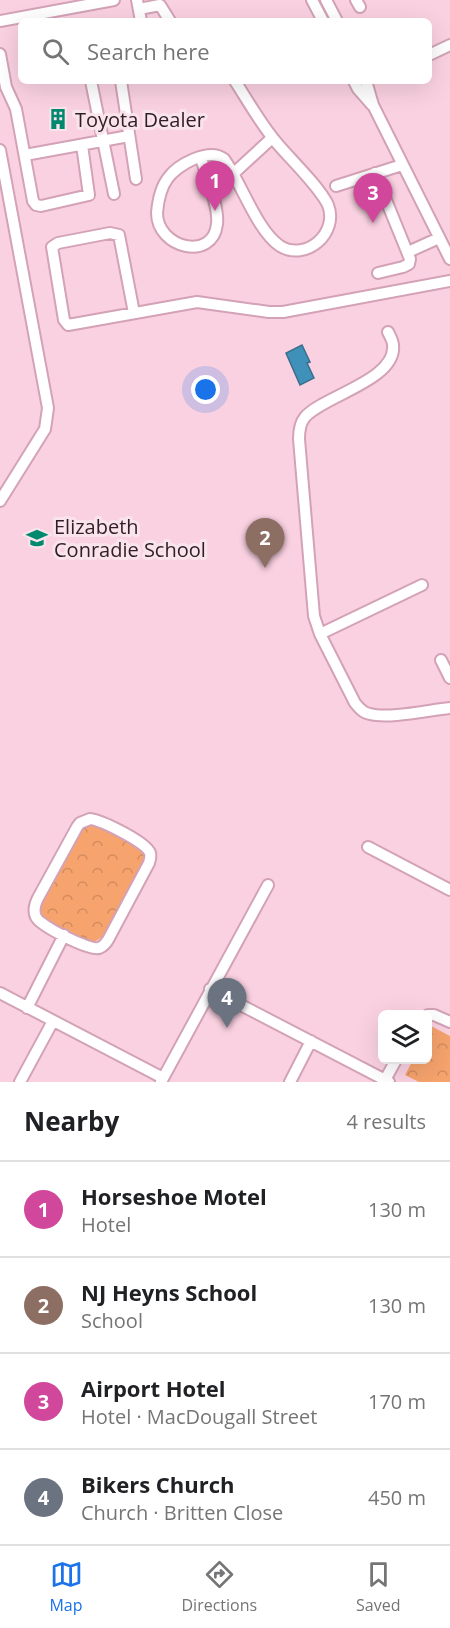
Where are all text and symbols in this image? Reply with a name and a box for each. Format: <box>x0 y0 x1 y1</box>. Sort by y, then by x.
search box <box>18 18 432 84</box>
icon: search <box>39 35 72 68</box>
text: Search here <box>87 36 210 66</box>
place label: Toyota Dealer <box>75 106 205 133</box>
building icon: Toyota Dealer <box>46 107 70 131</box>
pin: 1 <box>196 162 234 211</box>
pin: 3 <box>354 174 392 223</box>
your location <box>191 375 220 404</box>
place label: Elizabeth Conradie School <box>54 513 206 563</box>
pin: 2 <box>246 518 284 568</box>
school or university icon: Elizabeth Conradie School <box>25 526 49 550</box>
pin: 4 <box>208 978 246 1028</box>
map controls <box>378 1010 432 1064</box>
button: layers <box>378 1010 432 1064</box>
text: Nearby <box>24 1103 119 1139</box>
text: 4 results <box>346 1108 426 1135</box>
text: Horseshoe Motel <box>81 1181 267 1211</box>
text: 1 <box>38 1196 49 1223</box>
text: 130 m <box>368 1196 426 1223</box>
text: Hotel <box>81 1211 131 1238</box>
text: NJ Heyns School <box>81 1277 257 1307</box>
text: 2 <box>38 1292 49 1319</box>
text: 130 m <box>368 1292 426 1319</box>
text: School <box>81 1307 143 1334</box>
text: Airport Hotel <box>81 1373 225 1403</box>
text: 3 <box>38 1388 49 1415</box>
text: 170 m <box>368 1388 426 1415</box>
text: Hotel · MacDougall Street <box>81 1403 317 1430</box>
text: Bikers Church <box>81 1469 234 1499</box>
text: 4 <box>38 1484 49 1511</box>
text: 450 m <box>368 1484 426 1511</box>
text: Church · Britten Close <box>81 1499 283 1526</box>
tab: Map <box>49 1558 83 1616</box>
tab: Directions <box>181 1558 257 1616</box>
tab: Saved <box>356 1558 401 1616</box>

